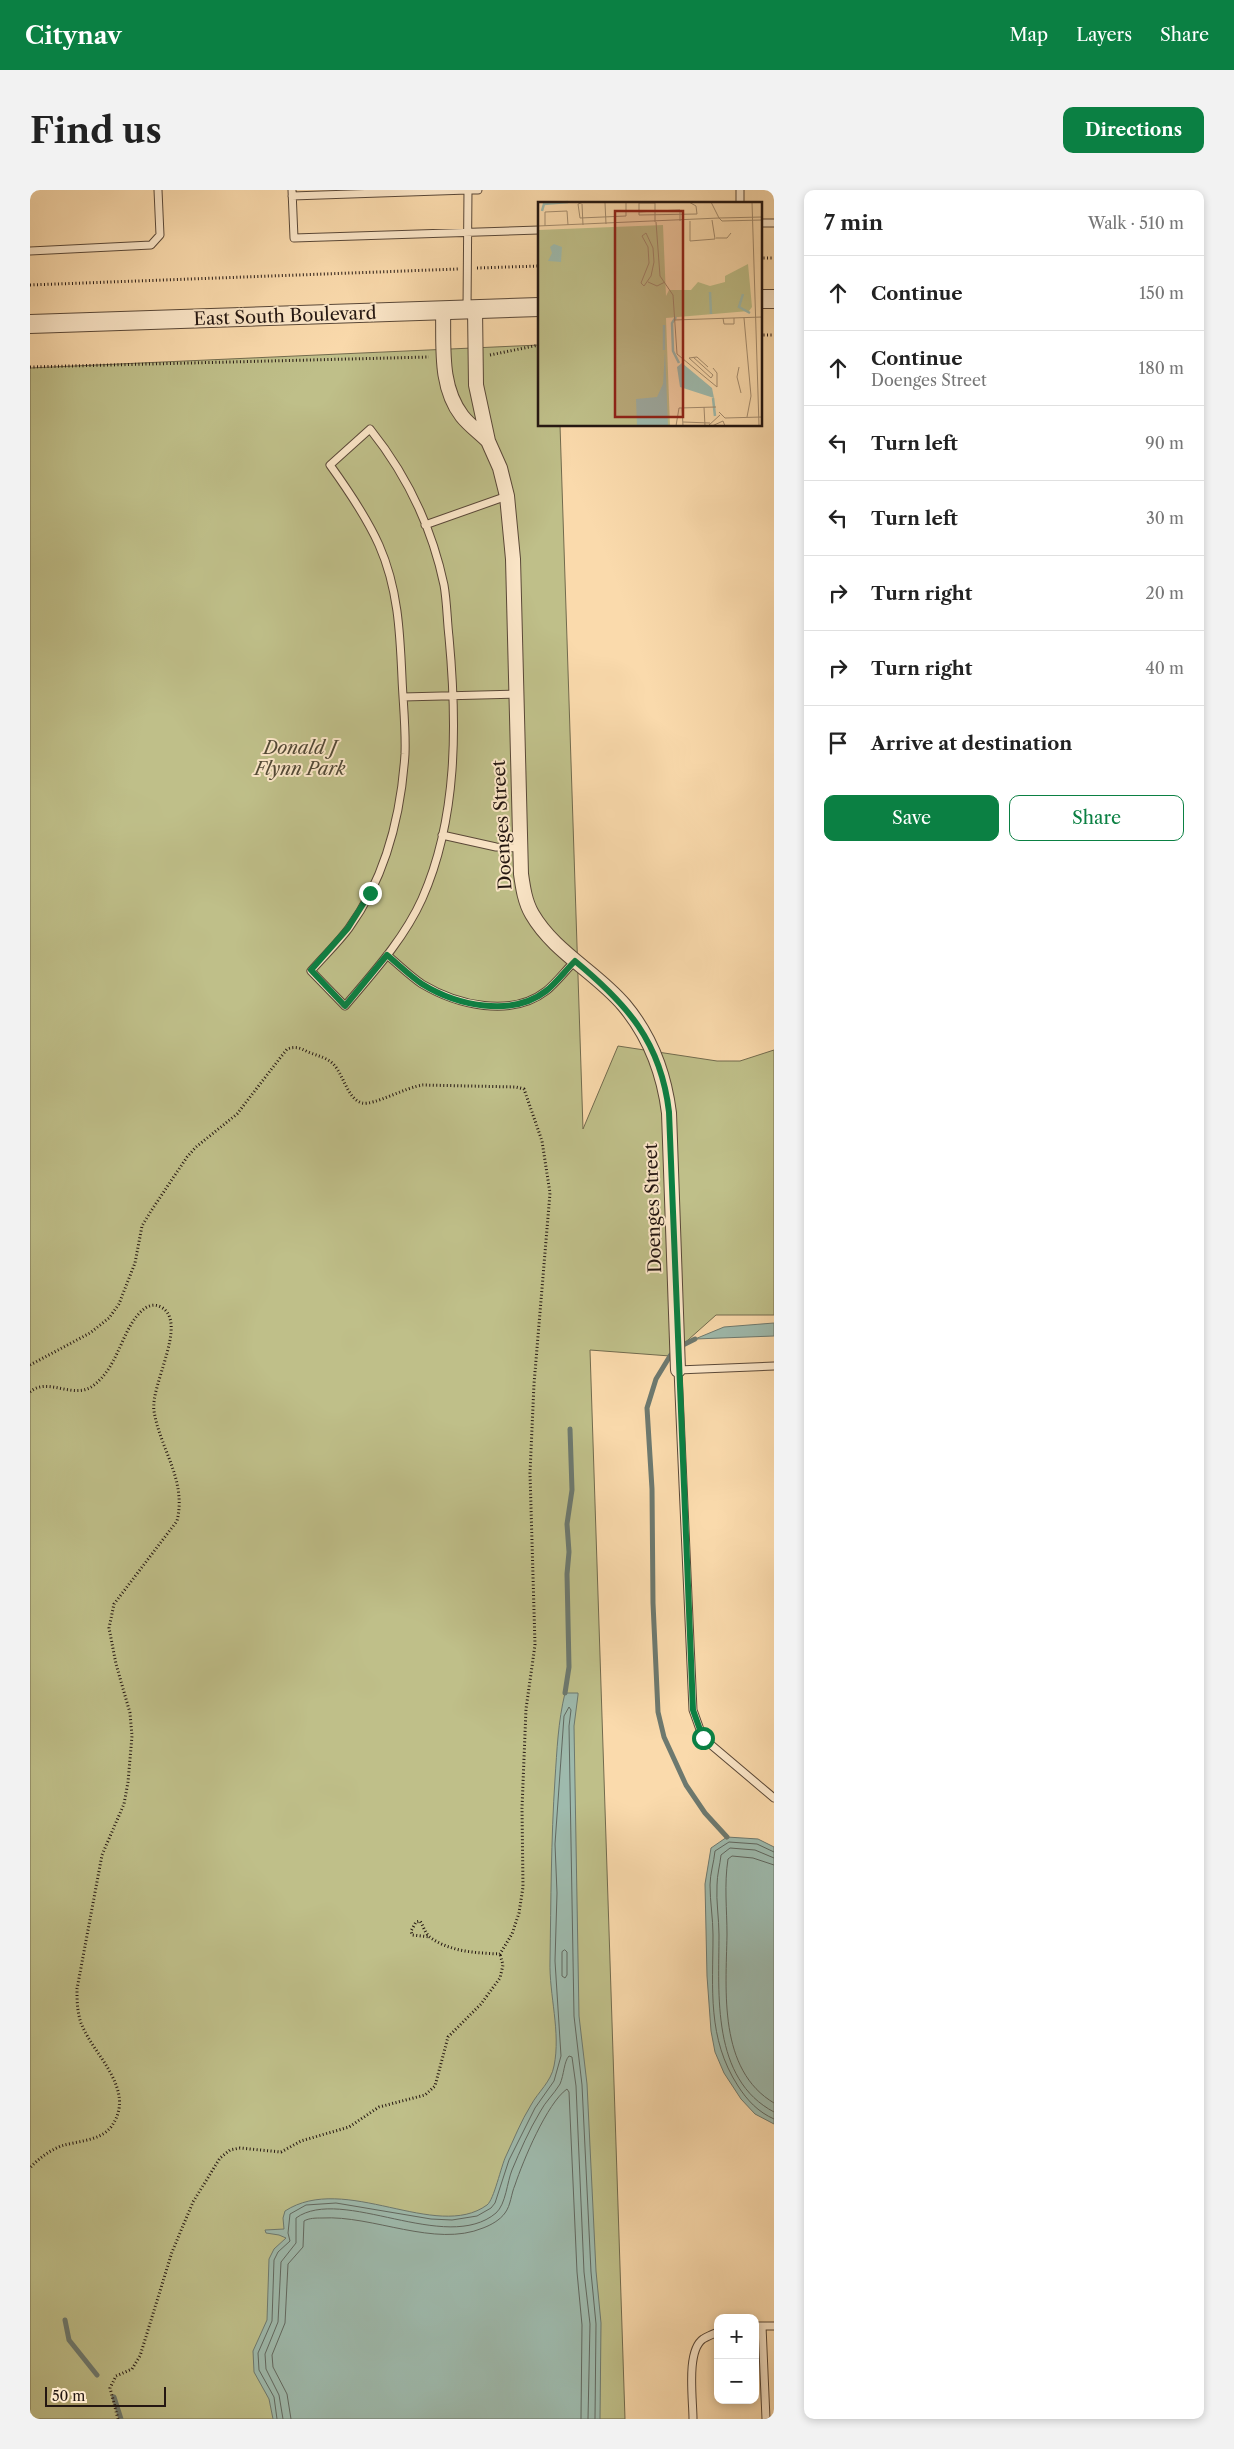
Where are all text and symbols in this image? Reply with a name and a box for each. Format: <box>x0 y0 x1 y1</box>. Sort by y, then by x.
text: Citynav <box>25 21 122 50</box>
text: Map <box>1010 24 1048 46</box>
text: Layers <box>1076 24 1132 46</box>
text: Share <box>1160 24 1209 46</box>
button: Directions <box>1063 107 1204 153</box>
text: Find us <box>30 109 162 152</box>
inset map <box>538 202 762 426</box>
text: 7 min <box>824 210 883 235</box>
text: Walk · 510 m <box>1088 213 1184 233</box>
icon: ahead <box>824 279 852 307</box>
text: Continue <box>871 282 963 305</box>
text: 150 m <box>1139 283 1184 303</box>
street label: East South Boulevard <box>193 302 377 330</box>
text: Continue <box>871 347 963 370</box>
icon: ahead <box>824 354 852 382</box>
text: 180 m <box>1138 358 1184 378</box>
text: Doenges Street <box>871 370 987 390</box>
icon: left <box>824 429 852 457</box>
text: Turn left <box>871 432 958 455</box>
text: 90 m <box>1145 433 1184 453</box>
icon: left <box>824 504 852 532</box>
text: Turn left <box>871 507 958 530</box>
text: 30 m <box>1146 508 1184 528</box>
icon: right <box>824 579 852 607</box>
text: Turn right <box>871 582 972 605</box>
text: 20 m <box>1145 583 1184 603</box>
icon: right <box>824 654 852 682</box>
text: Turn right <box>871 657 972 680</box>
text: 40 m <box>1145 658 1184 678</box>
icon: arrive <box>824 729 852 757</box>
text: Arrive at destination <box>871 732 1072 755</box>
park label: Donald J Flynn Park <box>252 737 346 780</box>
street label: Doenges Street <box>488 759 516 891</box>
button: Save <box>824 795 999 841</box>
button: Share <box>1009 795 1184 841</box>
route end <box>359 882 382 905</box>
street label: Doenges Street <box>640 1142 666 1273</box>
route start <box>692 1727 715 1750</box>
map controls <box>714 2314 759 2404</box>
button: + <box>714 2314 759 2359</box>
button: − <box>714 2359 759 2404</box>
scale bar <box>45 2384 166 2407</box>
text: 50 m <box>52 2387 85 2405</box>

